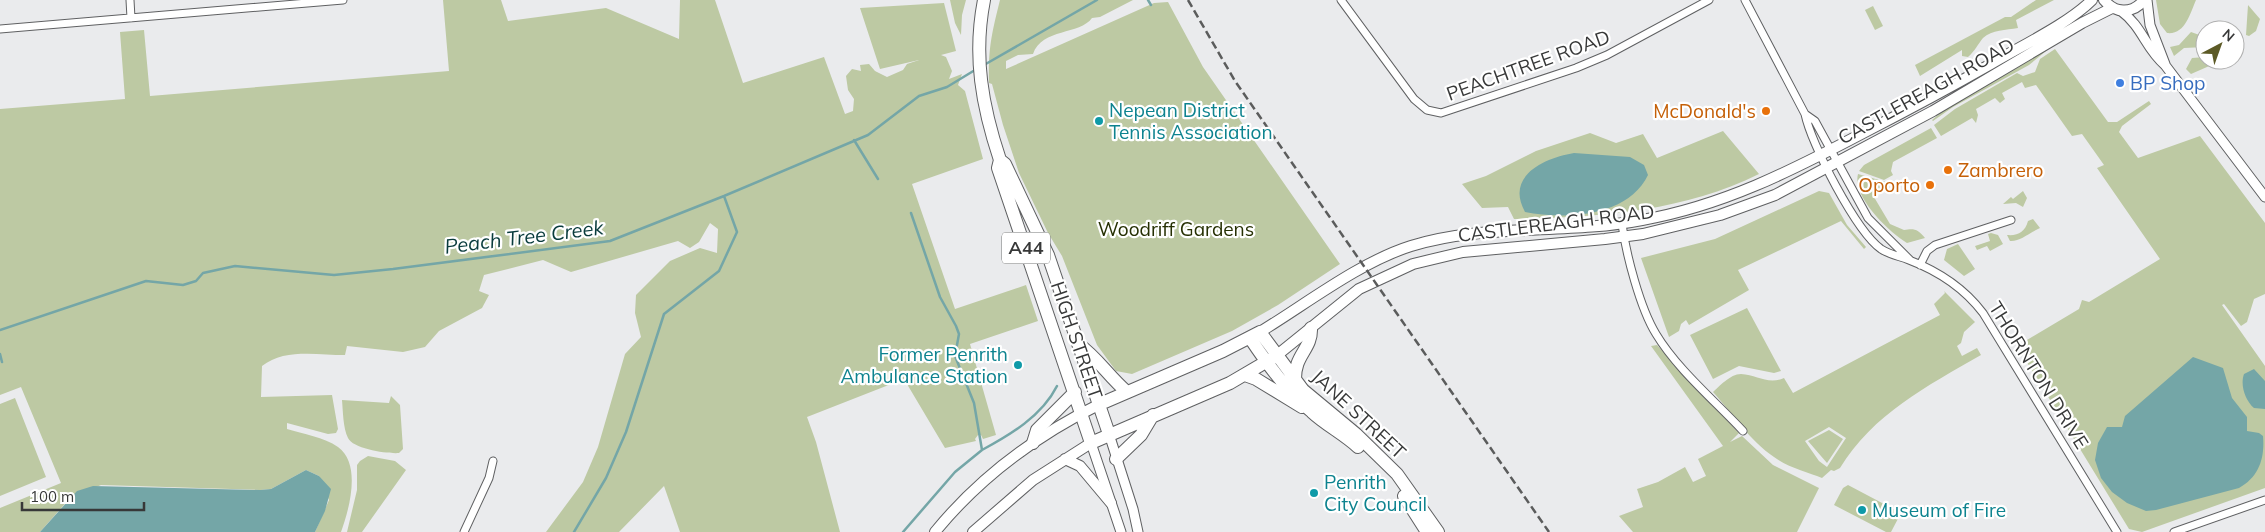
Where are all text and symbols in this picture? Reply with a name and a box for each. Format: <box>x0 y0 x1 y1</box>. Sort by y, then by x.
north arrow <box>2195 20 2245 70</box>
street label: PEACHTREE ROAD <box>1443 24 1613 106</box>
text: N <box>2219 25 2238 45</box>
street label: CASTLEREAGH ROAD <box>1834 33 2018 149</box>
place label: BP Shop <box>2130 71 2205 95</box>
marker: BP Shop <box>2114 77 2126 89</box>
place label: Nepean District Tennis Association <box>1109 98 1273 144</box>
place label: McDonald's <box>1653 99 1756 123</box>
marker: McDonald's <box>1760 105 1772 117</box>
marker: Nepean District Tennis Association <box>1093 115 1105 127</box>
place label: Zambrero <box>1958 158 2043 182</box>
marker: Zambrero <box>1942 164 1954 176</box>
place label: Oporto <box>1858 173 1920 197</box>
marker: Oporto <box>1924 179 1936 191</box>
street label: CASTLEREAGH ROAD <box>1456 199 1656 247</box>
water label: Peach Tree Creek <box>443 214 605 259</box>
park label: Woodriff Gardens <box>1098 217 1254 241</box>
road number: A44 <box>1002 232 1050 264</box>
street label: HIGH STREET <box>1046 278 1108 402</box>
street label: THORNTON DRIVE <box>1984 297 2094 453</box>
place label: Former Penrith Ambulance Station <box>840 342 1008 388</box>
marker: Former Penrith Ambulance Station <box>1012 359 1024 371</box>
street label: JANE STREET <box>1307 364 1412 464</box>
place label: Penrith City Council <box>1324 470 1427 516</box>
scale bar <box>22 480 145 512</box>
text: 100 m <box>30 487 74 506</box>
marker: Penrith City Council <box>1308 487 1320 499</box>
place label: Museum of Fire <box>1872 498 2006 522</box>
marker: Museum of Fire <box>1856 504 1868 516</box>

